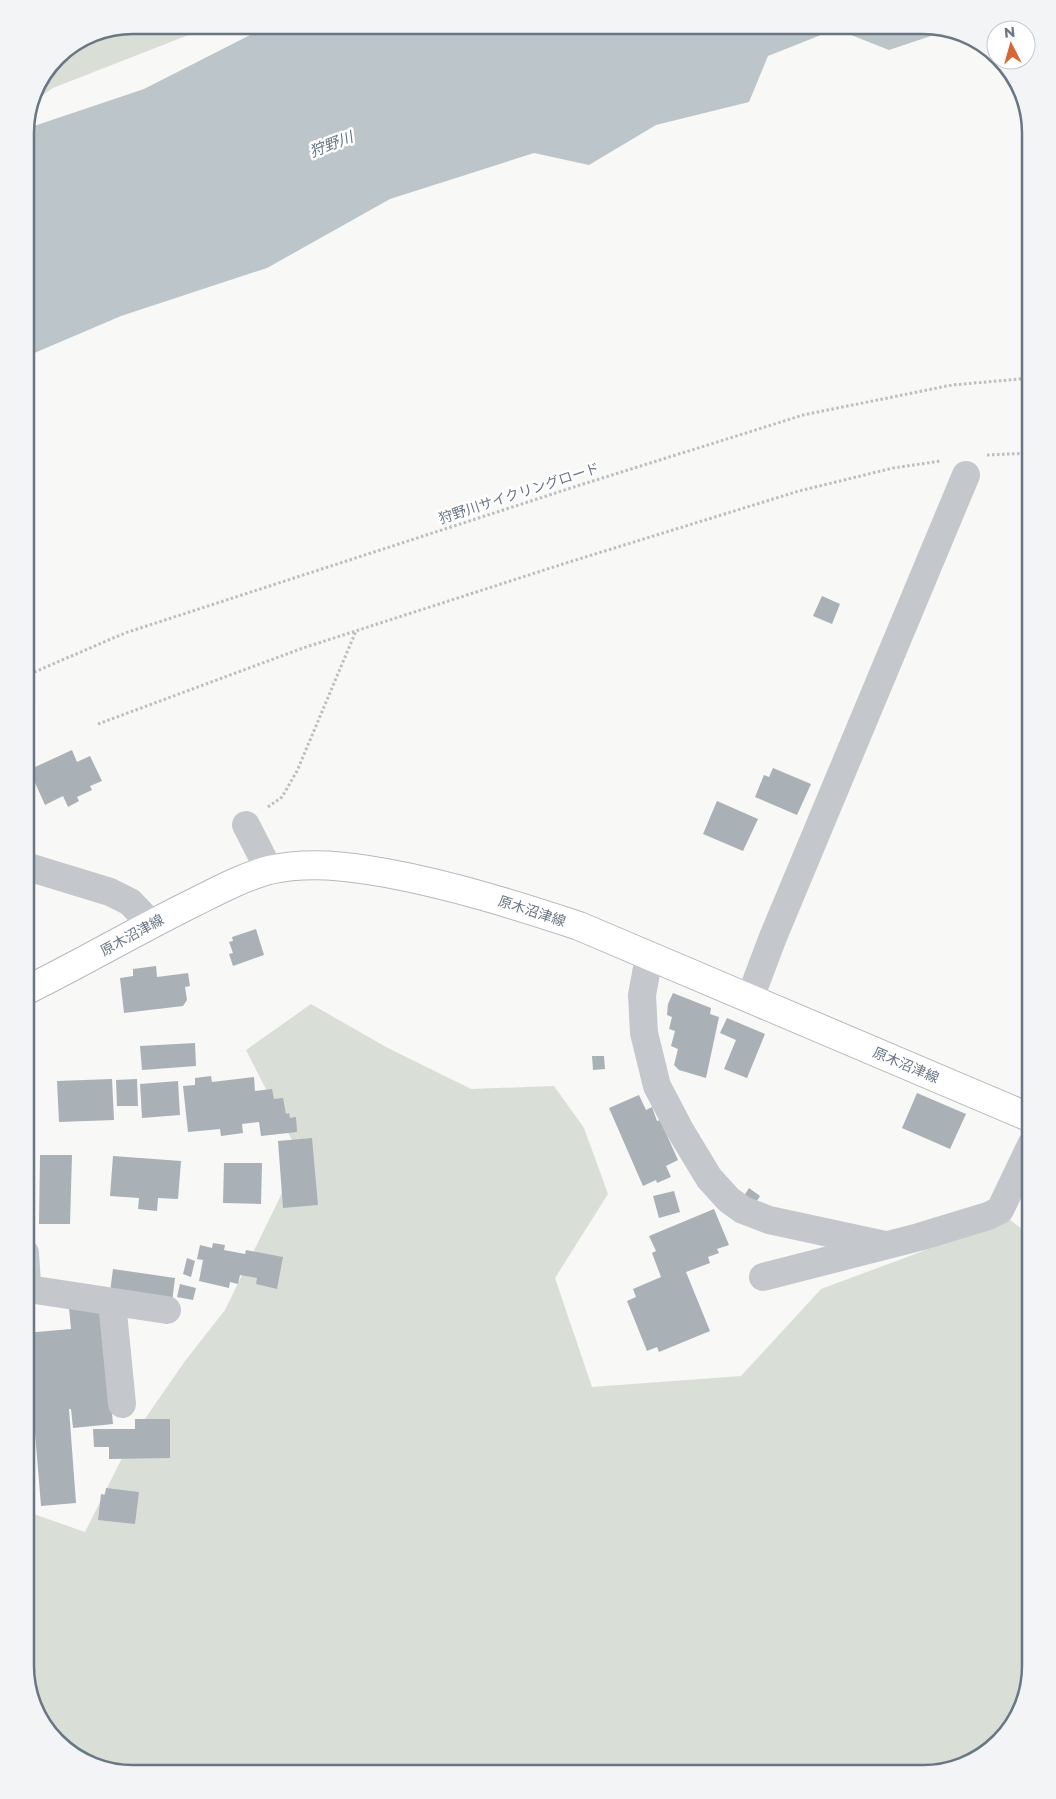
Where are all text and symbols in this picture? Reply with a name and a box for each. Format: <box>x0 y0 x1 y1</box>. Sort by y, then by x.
north arrow <box>986 20 1036 70</box>
text: N <box>1003 23 1016 42</box>
water label: 狩野川 <box>307 126 357 161</box>
street label: 狩野川サイクリングロード <box>436 459 602 527</box>
street label: 原木沼津線 <box>496 892 568 930</box>
street label: 原木沼津線 <box>97 910 167 960</box>
street label: 原木沼津線 <box>870 1043 942 1087</box>

